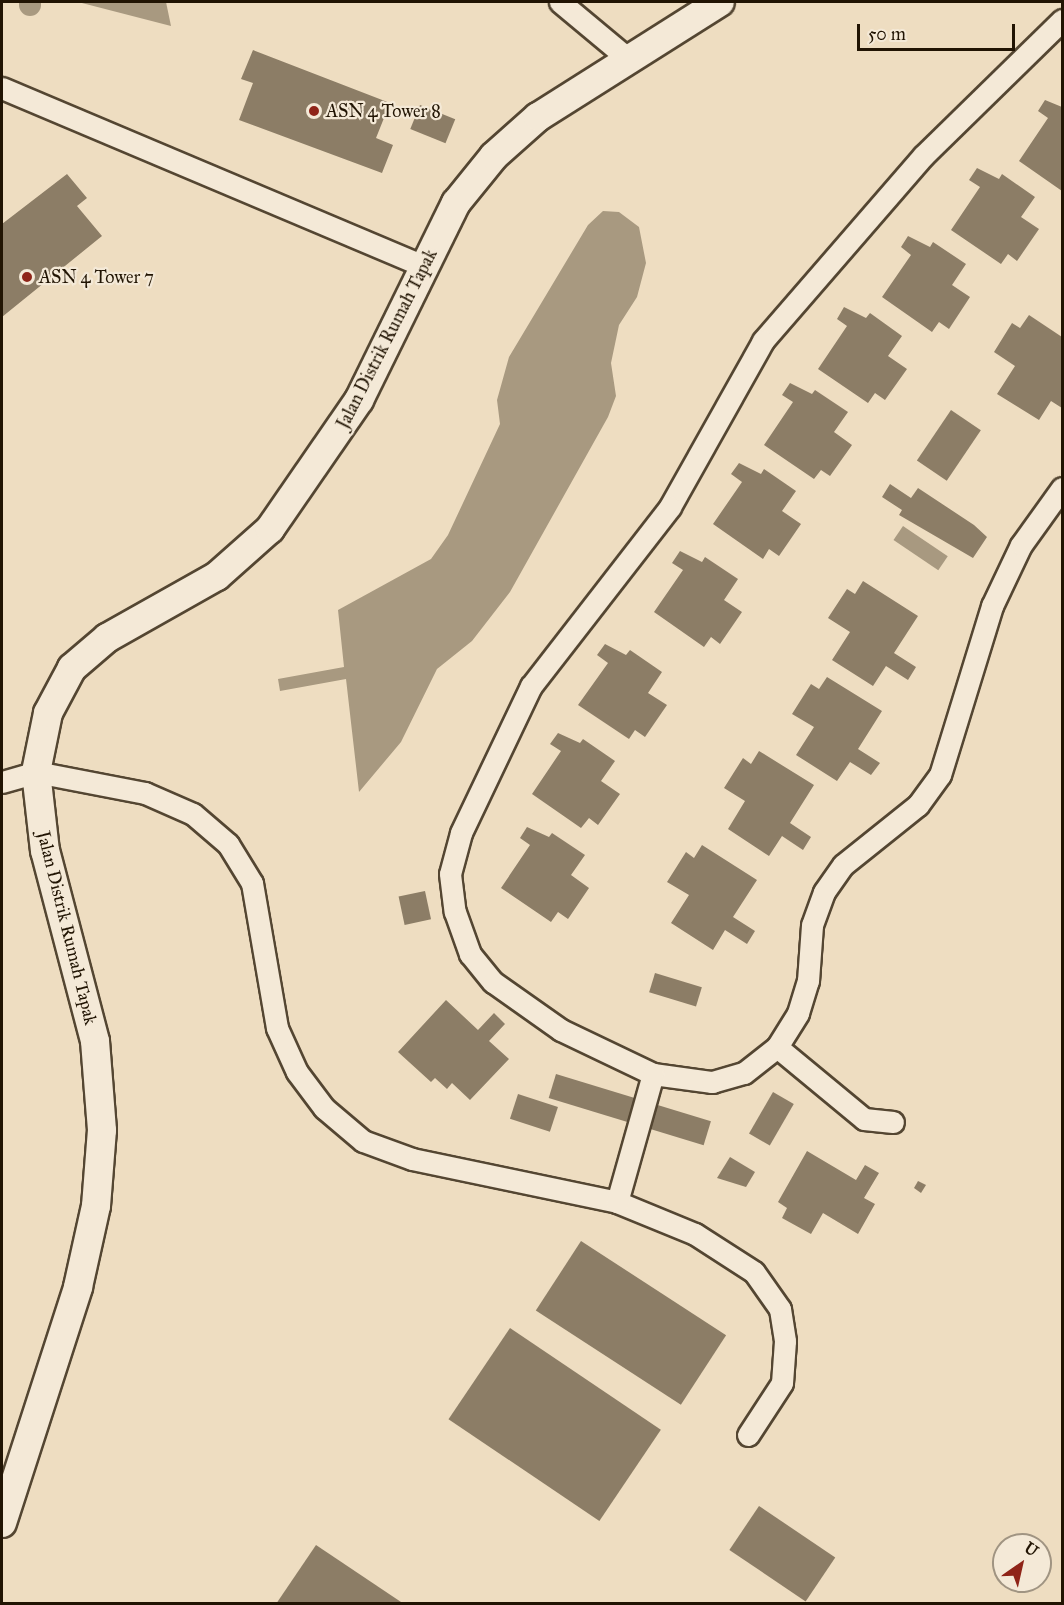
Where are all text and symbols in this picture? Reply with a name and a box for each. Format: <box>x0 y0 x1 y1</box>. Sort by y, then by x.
scale bar <box>860 12 1018 50</box>
text: 50 m <box>868 23 906 45</box>
place label: ASN 4 Tower 8 <box>326 100 441 122</box>
marker: ASN 4 Tower 8 <box>307 104 321 118</box>
street label: Jalan Distrik Rumah Tapak <box>332 245 442 433</box>
place label: ASN 4 Tower 7 <box>39 266 154 288</box>
marker: ASN 4 Tower 7 <box>20 270 34 284</box>
street label: Jalan Distrik Rumah Tapak <box>32 829 102 1027</box>
north arrow <box>992 1533 1052 1593</box>
text: U <box>1021 1538 1042 1561</box>

